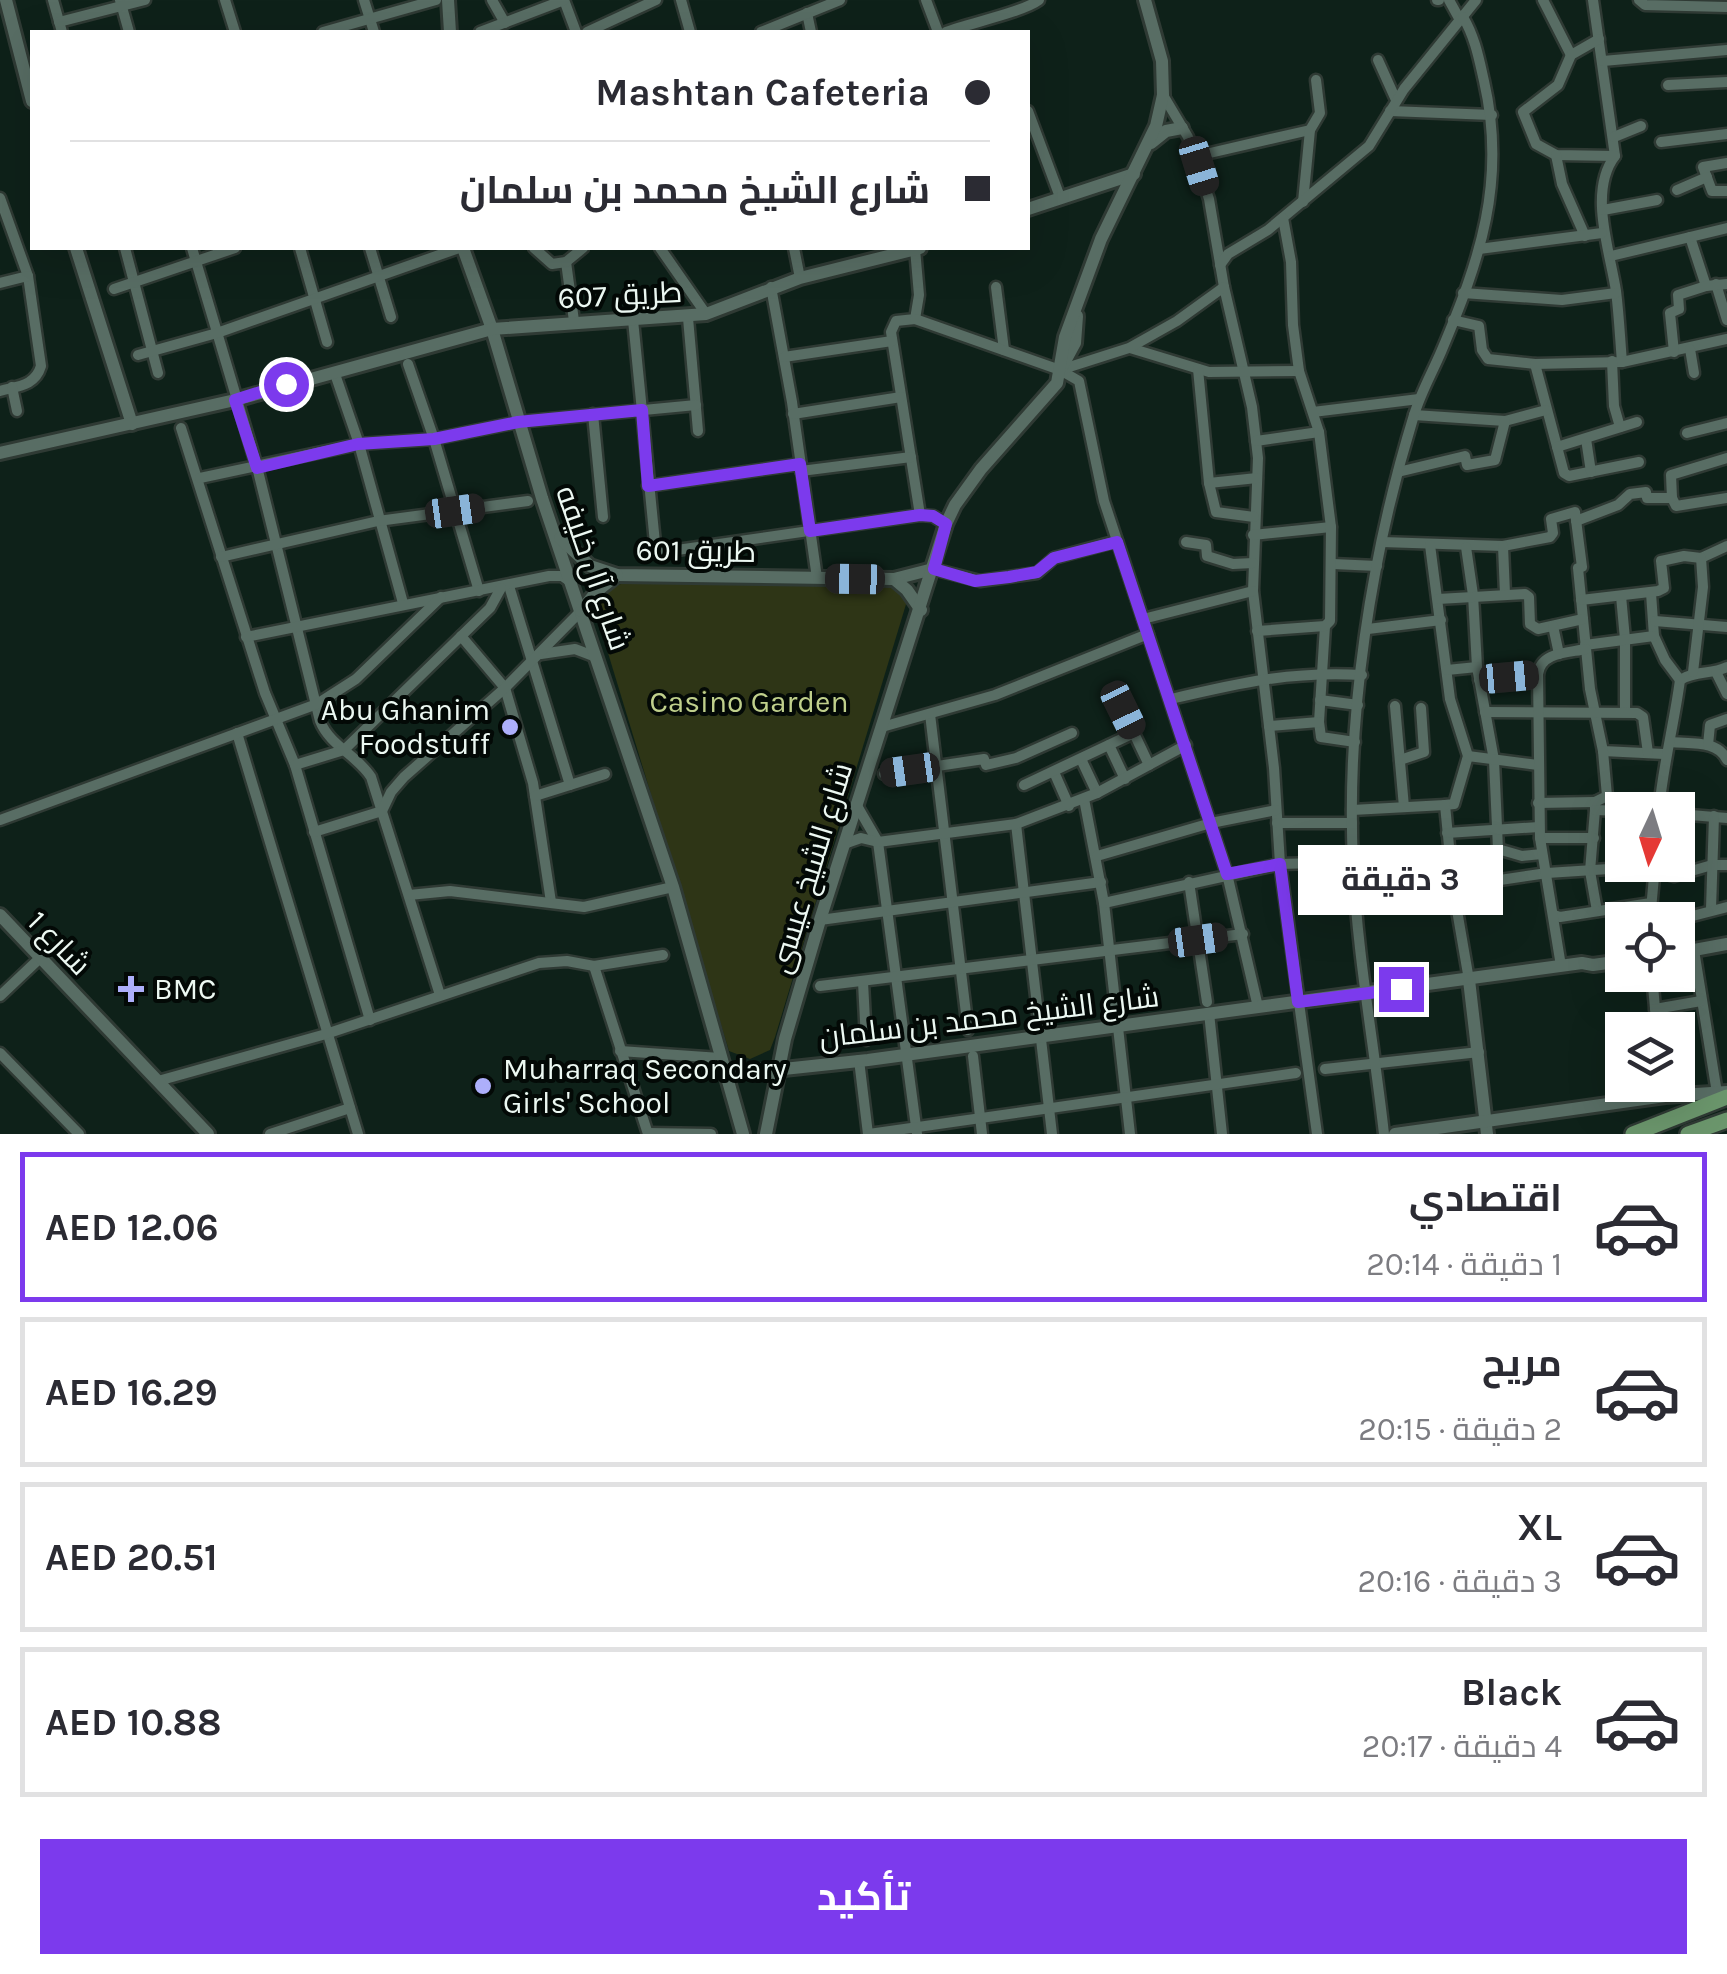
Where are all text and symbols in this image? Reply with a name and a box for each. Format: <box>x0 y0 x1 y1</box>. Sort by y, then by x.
text: Mashtan Cafeteria <box>595 70 930 115</box>
car <box>1176 133 1222 199</box>
text: شارع الشيخ محمد بن سلمان <box>460 168 930 213</box>
street label: طريق 607 <box>557 274 683 316</box>
route start <box>264 362 309 407</box>
street label: شارع آل خليفه <box>546 481 638 656</box>
car <box>423 492 487 530</box>
street label: طريق 601 <box>635 532 757 570</box>
car <box>825 563 885 595</box>
car <box>1478 659 1540 695</box>
car <box>1096 676 1150 744</box>
park label: Casino Garden <box>649 684 849 720</box>
place label: Abu Ghanim Foodstuff <box>321 692 491 762</box>
marker: Abu Ghanim Foodstuff <box>499 716 521 738</box>
car <box>878 751 942 789</box>
street label: شارع الشيخ عيسى <box>762 758 862 978</box>
north arrow <box>1605 792 1695 882</box>
map controls <box>1605 792 1695 1102</box>
callout: 3 دقيقة <box>1298 844 1504 914</box>
text: 3 دقيقة <box>1341 861 1460 898</box>
button: locate <box>1605 902 1695 992</box>
street label: شارع 1 <box>19 903 98 984</box>
car <box>1166 921 1230 959</box>
route end <box>1379 967 1424 1012</box>
place label: BMC <box>154 971 216 1007</box>
marker: BMC <box>118 976 144 1002</box>
street label: شارع الشيخ محمد بن سلمان <box>817 978 1161 1058</box>
button: layers <box>1605 1012 1695 1102</box>
place label: Muharraq Secondary Girls' School <box>503 1051 787 1121</box>
marker: Muharraq Secondary Girls' School <box>472 1075 494 1097</box>
text: اقتصادي <box>1409 1176 1562 1221</box>
icon: car <box>1592 1182 1682 1272</box>
text: AED 12.06 <box>45 1205 219 1250</box>
text: 1 دقيقة · 20:14 <box>1366 1246 1562 1283</box>
text: مريح <box>1482 1341 1562 1386</box>
icon: car <box>1592 1347 1682 1437</box>
text: AED 16.29 <box>45 1370 218 1415</box>
text: 2 دقيقة · 20:15 <box>1358 1411 1562 1448</box>
text: XL <box>1517 1505 1562 1550</box>
icon: car <box>1592 1512 1682 1602</box>
text: AED 20.51 <box>45 1535 218 1580</box>
text: 3 دقيقة · 20:16 <box>1358 1563 1562 1600</box>
text: Black <box>1461 1670 1562 1715</box>
icon: car <box>1592 1677 1682 1767</box>
text: AED 10.88 <box>45 1700 222 1745</box>
text: 4 دقيقة · 20:17 <box>1362 1728 1562 1765</box>
button: تأكيد <box>40 1839 1687 1954</box>

